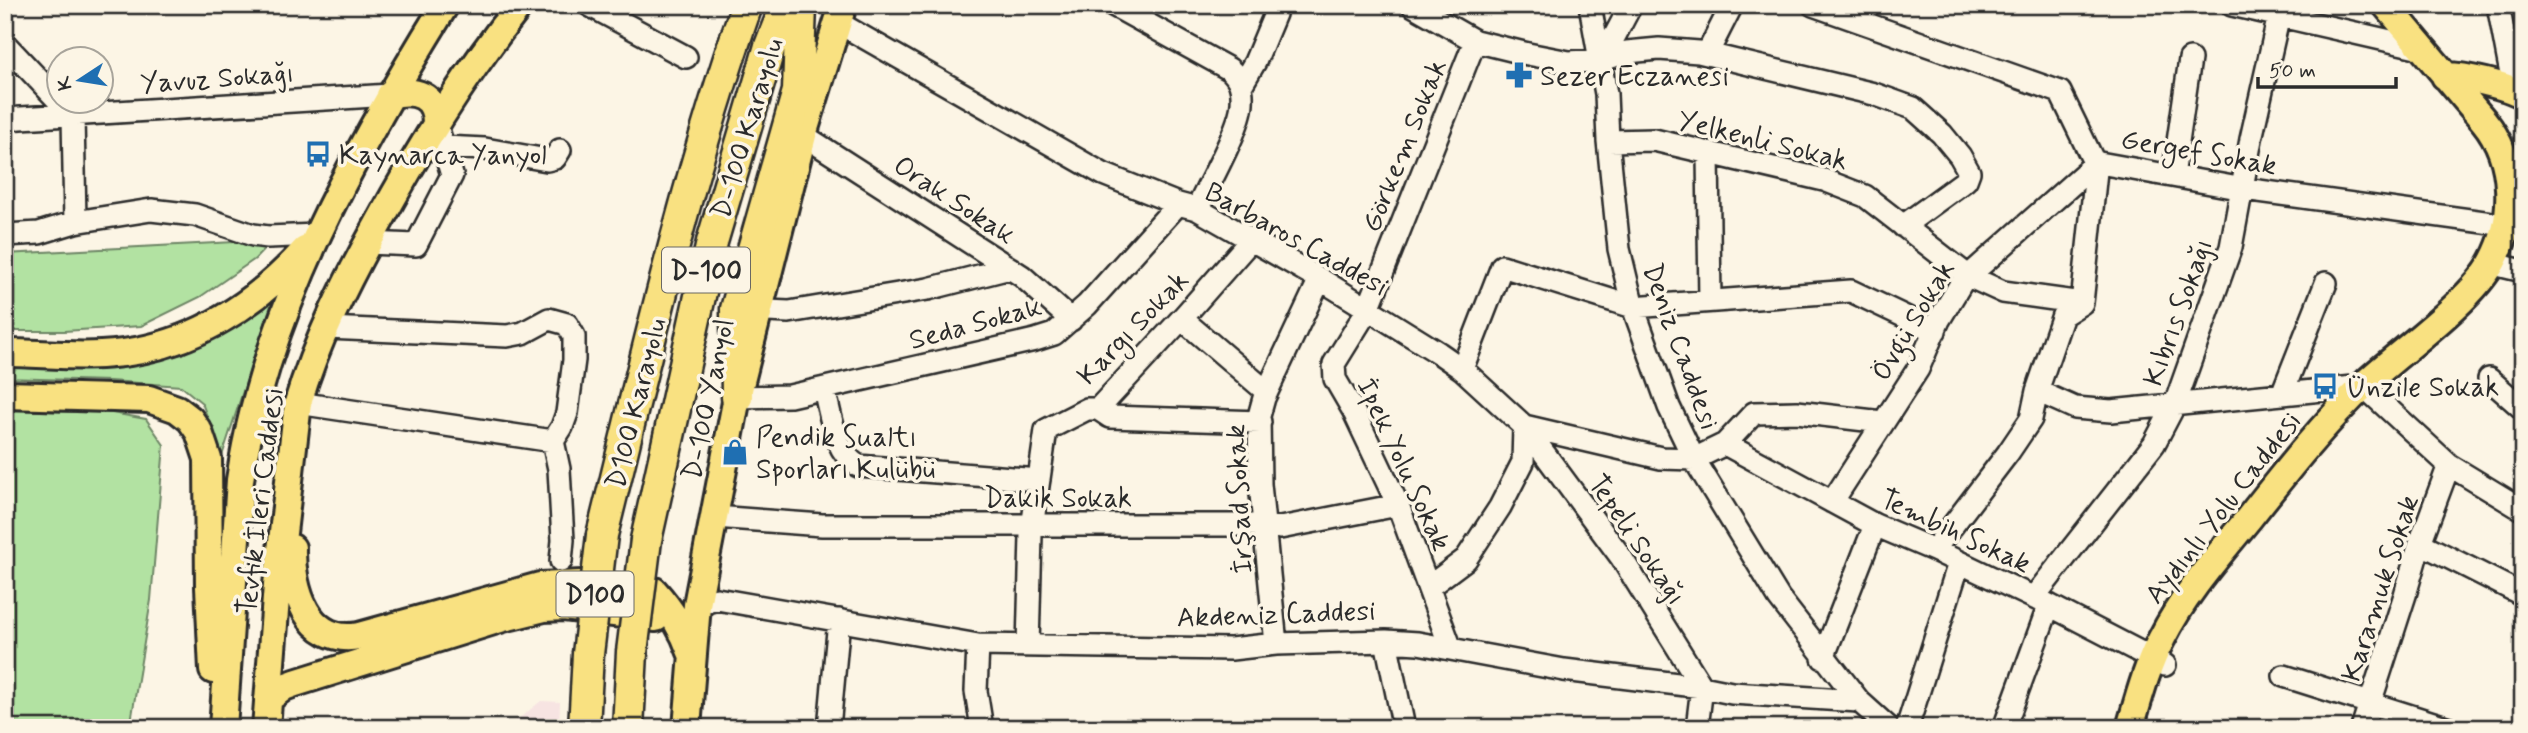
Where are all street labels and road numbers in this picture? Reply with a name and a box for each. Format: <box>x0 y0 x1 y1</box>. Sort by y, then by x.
street label: D-100 Karayolu <box>703 34 793 224</box>
street label: Görkem Sokak <box>1354 54 1457 238</box>
street label: Yavuz Sokağı <box>139 56 295 103</box>
street label: Yelkenli Sokak <box>1673 102 1851 180</box>
street label: Gergef Sokak <box>2117 122 2279 187</box>
street label: Orak Sokak <box>886 148 1022 254</box>
street label: Barbaros Caddesi <box>1197 174 1394 306</box>
street label: Kıbrıs Sokağı <box>2136 234 2223 392</box>
road number: D-100 <box>662 247 750 292</box>
street label: Övgü Sokak <box>1864 254 1967 390</box>
street label: Deniz Caddesi <box>1632 258 1727 435</box>
street label: Kargı Sokak <box>1070 263 1199 395</box>
street label: Seda Sokak <box>905 289 1046 360</box>
street label: D100 Karayolu <box>598 315 676 493</box>
street label: D-100 Yanyol <box>674 316 745 483</box>
street label: İpek Yolu Sokak <box>1347 373 1459 557</box>
street label: Tevfik İleri Caddesi <box>229 386 294 617</box>
street label: Aydınlı Yolu Caddesi <box>2137 405 2311 612</box>
street label: İrşad Sokak <box>1218 423 1263 575</box>
street label: Tepeli Sokağı <box>1579 468 1693 613</box>
street label: Dakik Sokak <box>984 481 1132 518</box>
street label: Tembih Sokak <box>1874 481 2036 583</box>
street label: Karamuk Sokak <box>2334 491 2429 687</box>
road number: D100 <box>556 572 634 616</box>
street label: Akdeniz Caddesi <box>1176 594 1376 637</box>

